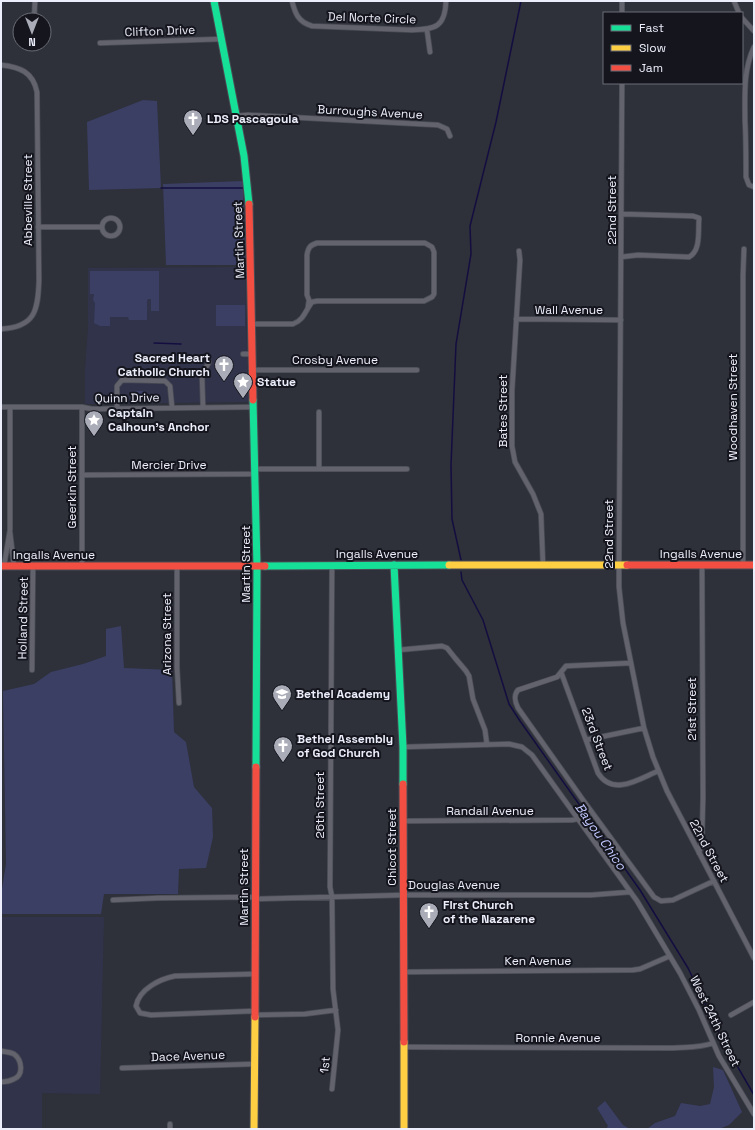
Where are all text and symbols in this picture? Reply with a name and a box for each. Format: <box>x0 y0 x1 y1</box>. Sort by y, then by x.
street label: Del Norte Circle <box>327 8 417 28</box>
north arrow <box>12 12 52 52</box>
legend <box>603 12 743 84</box>
text: Fast <box>639 20 664 36</box>
street label: Clifton Drive <box>124 22 196 40</box>
text: N <box>28 35 36 49</box>
text: Slow <box>639 40 666 56</box>
text: Jam <box>639 60 663 76</box>
street label: Burroughs Avenue <box>317 101 423 123</box>
church icon: LDS Pascagoula <box>182 108 204 136</box>
place label: LDS Pascagoula <box>207 111 299 127</box>
street label: Abbeville Street <box>20 154 36 246</box>
street label: 22nd Street <box>604 175 620 245</box>
street label: Martin Street <box>230 201 248 279</box>
street label: Wall Avenue <box>535 302 603 318</box>
place label: Sacred Heart Catholic Church <box>118 350 210 380</box>
street label: Crosby Avenue <box>292 352 378 368</box>
street label: Woodhaven Street <box>725 353 741 461</box>
church icon: Sacred Heart Catholic Church <box>213 354 235 382</box>
place icon: Statue <box>232 371 254 399</box>
place label: Statue <box>257 374 296 390</box>
street label: Bates Street <box>495 375 511 447</box>
street label: Quinn Drive <box>94 389 160 407</box>
place label: Captain Calhoun's Anchor <box>108 405 210 435</box>
place icon: Captain Calhoun's Anchor <box>83 409 105 437</box>
street label: Geerkin Street <box>64 445 80 529</box>
street label: Mercier Drive <box>131 457 207 473</box>
street label: 22nd Street <box>601 499 617 569</box>
street label: Martin Street <box>238 525 254 603</box>
street label: Ingalls Avenue <box>336 546 418 562</box>
street label: Ingalls Avenue <box>660 546 742 562</box>
street label: Ingalls Avenue <box>13 547 95 563</box>
street label: Holland Street <box>14 576 32 660</box>
street label: Arizona Street <box>159 593 175 675</box>
street label: 21st Street <box>684 677 700 741</box>
school or university icon: Bethel Academy <box>271 683 293 711</box>
place label: Bethel Academy <box>296 686 390 702</box>
street label: 23rd Street <box>578 705 616 773</box>
place label: Bethel Assembly of God Church <box>297 731 393 761</box>
church icon: Bethel Assembly of God Church <box>272 735 294 763</box>
street label: 26th Street <box>312 771 328 839</box>
water label: Bayou Chico <box>571 799 631 874</box>
street label: Randall Avenue <box>446 803 534 819</box>
street label: Chicot Street <box>384 808 400 886</box>
street label: 22nd Street <box>686 817 732 885</box>
street label: Martin Street <box>236 848 252 926</box>
street label: Douglas Avenue <box>408 877 500 893</box>
place label: First Church of the Nazarene <box>443 897 535 927</box>
church icon: First Church of the Nazarene <box>418 901 440 929</box>
street label: Ken Avenue <box>505 953 571 969</box>
street label: West 24th Street <box>686 973 744 1069</box>
street label: Ronnie Avenue <box>515 1030 601 1046</box>
street label: Dace Avenue <box>151 1047 225 1065</box>
street label: 1st <box>316 1056 334 1074</box>

